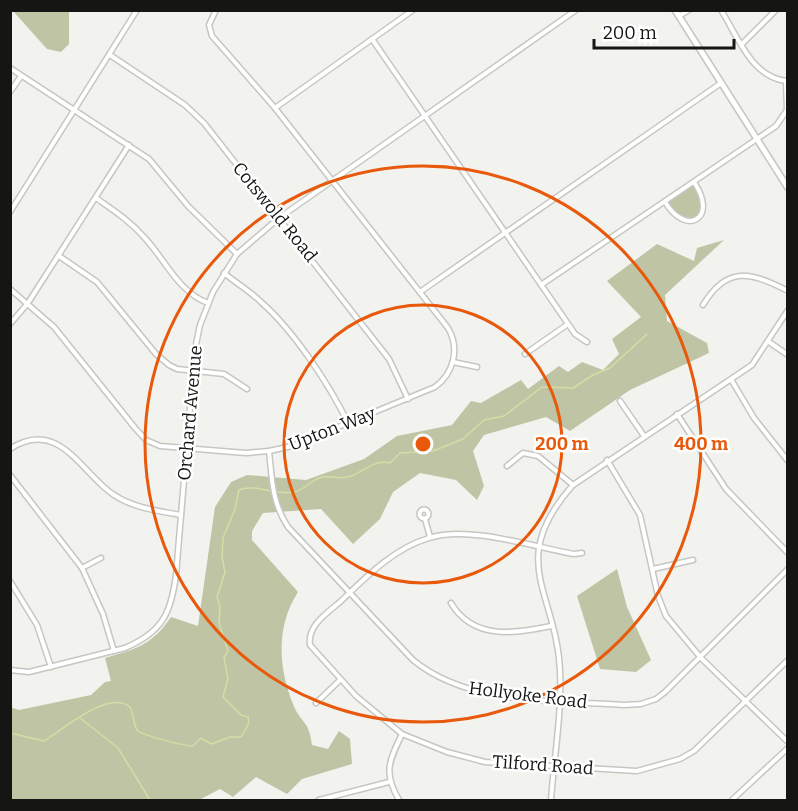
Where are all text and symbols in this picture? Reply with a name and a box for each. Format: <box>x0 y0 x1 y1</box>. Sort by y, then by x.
scale bar <box>594 12 734 50</box>
text: 200 m <box>603 22 657 44</box>
street label: Cotswold Road <box>228 158 322 267</box>
street label: Orchard Avenue <box>173 344 207 482</box>
street label: Upton Way <box>285 402 379 456</box>
text: 200 m <box>535 433 589 455</box>
text: 400 m <box>674 433 728 455</box>
centre of rings <box>413 434 433 454</box>
street label: Hollyoke Road <box>467 677 589 713</box>
street label: Tilford Road <box>492 750 595 780</box>

